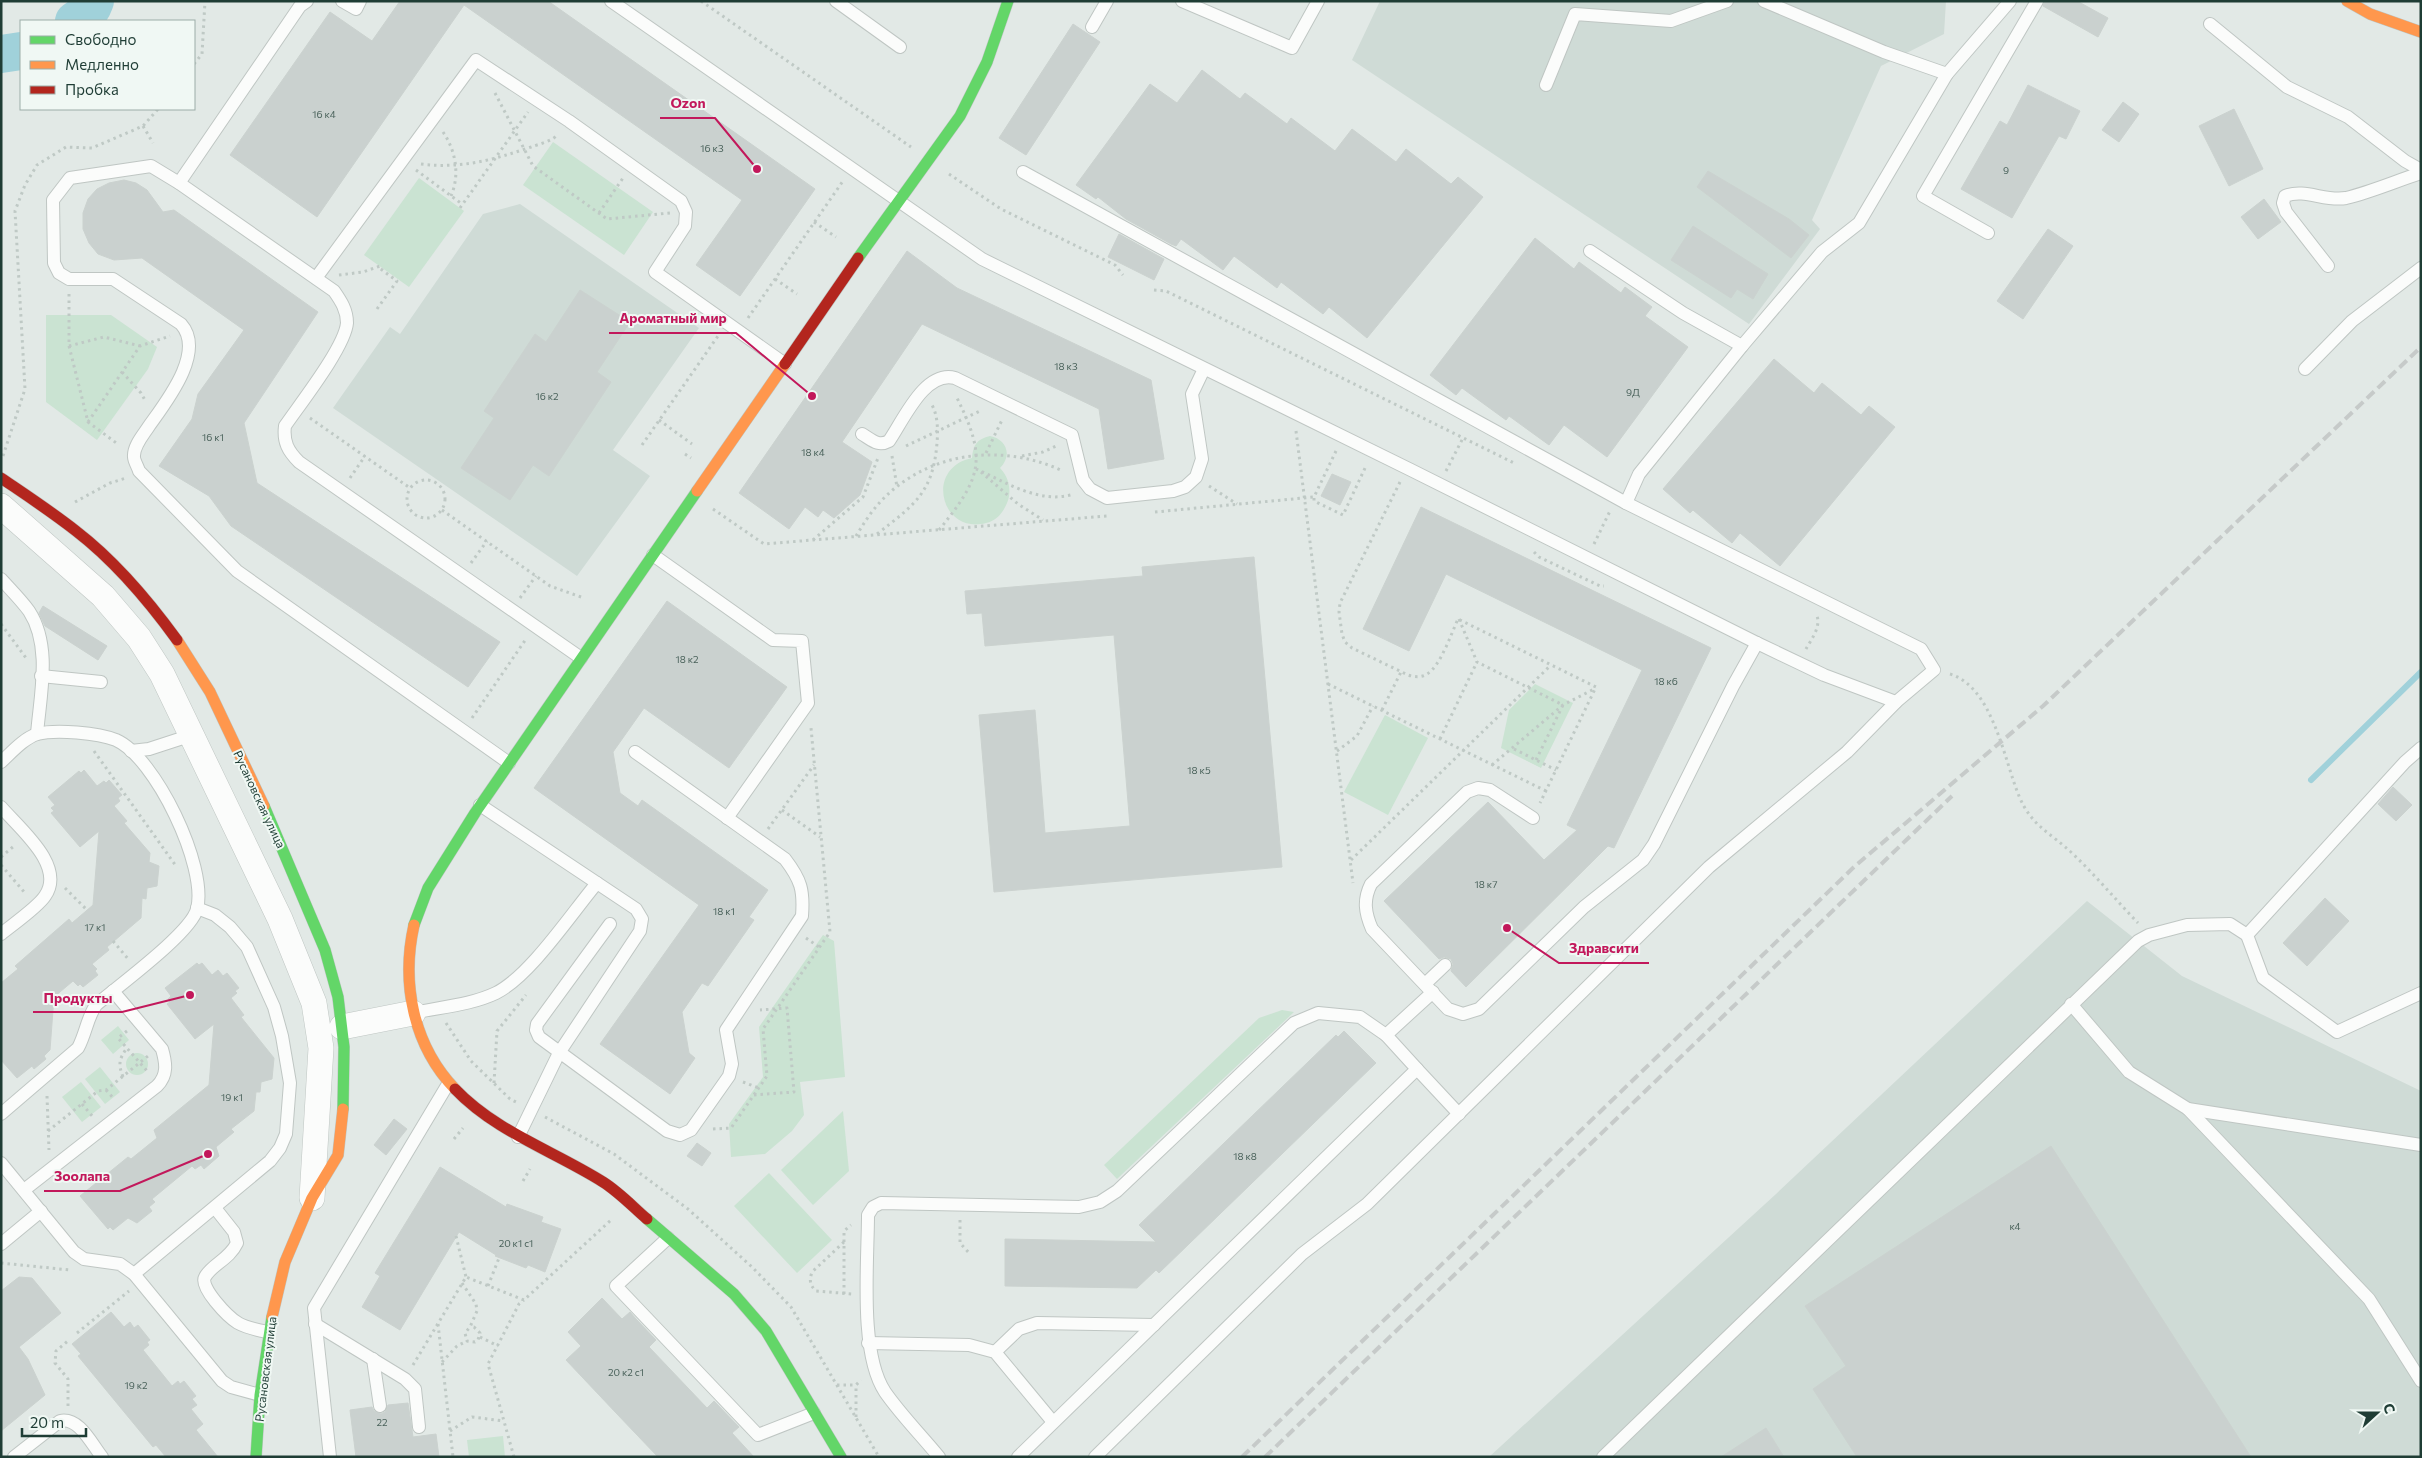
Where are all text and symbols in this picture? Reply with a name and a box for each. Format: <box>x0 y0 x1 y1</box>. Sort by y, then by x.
legend <box>20 20 195 110</box>
text: Свободно <box>65 30 136 48</box>
text: Медленно <box>65 55 139 73</box>
text: Пробка <box>65 80 119 98</box>
callout: Ozon <box>660 89 715 118</box>
text: Ozon <box>670 94 706 111</box>
house number: 16 к4 <box>312 108 336 120</box>
house number: 16 к3 <box>700 142 724 154</box>
house number: 9 <box>2003 164 2009 176</box>
callout: Ароматный мир <box>609 304 736 333</box>
text: Ароматный мир <box>619 309 727 326</box>
house number: 18 к3 <box>1054 360 1078 372</box>
house number: 9Д <box>1626 386 1640 398</box>
house number: 16 к2 <box>535 390 559 402</box>
house number: 16 к1 <box>202 431 224 443</box>
house number: 18 к4 <box>801 446 825 458</box>
house number: 18 к2 <box>675 653 699 665</box>
house number: 18 к6 <box>1654 675 1678 687</box>
street label: Русановская улица <box>231 748 289 850</box>
house number: 18 к5 <box>1187 764 1211 776</box>
house number: 18 к7 <box>1475 878 1497 890</box>
house number: 18 к1 <box>713 905 735 917</box>
house number: 17 к1 <box>84 921 106 933</box>
callout: Здравсити <box>1559 934 1649 963</box>
text: Здравсити <box>1569 939 1639 956</box>
callout: Продукты <box>33 983 122 1012</box>
text: Продукты <box>44 989 112 1006</box>
house number: 19 к1 <box>221 1091 243 1103</box>
house number: 18 к8 <box>1233 1150 1257 1162</box>
callout: Зоолапа <box>44 1162 120 1191</box>
text: Зоолапа <box>54 1167 110 1184</box>
house number: к4 <box>2009 1220 2021 1232</box>
house number: 20 к1 с1 <box>499 1237 533 1249</box>
street label: Русановская улица <box>252 1316 278 1422</box>
house number: 20 к2 с1 <box>608 1366 644 1378</box>
house number: 19 к2 <box>124 1379 148 1391</box>
north arrow <box>2352 1388 2402 1438</box>
text: С <box>2380 1401 2399 1416</box>
scale bar <box>22 1406 86 1438</box>
text: 20 m <box>30 1413 64 1431</box>
house number: 22 <box>376 1416 388 1428</box>

